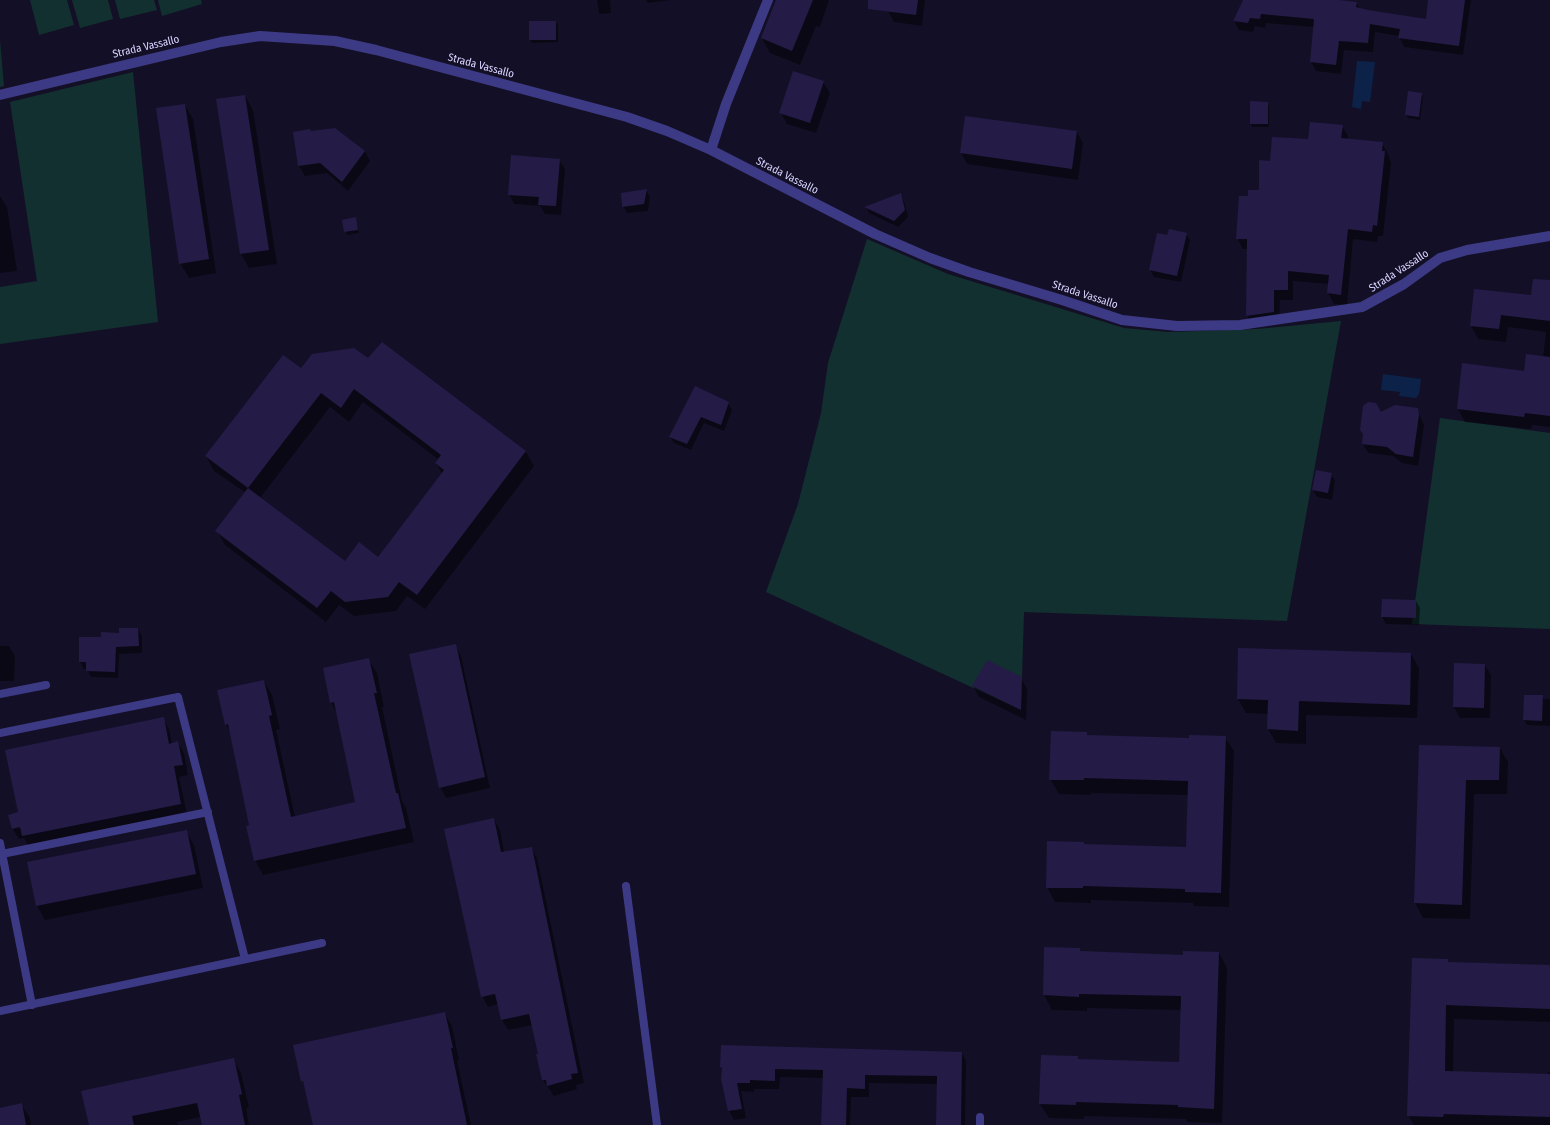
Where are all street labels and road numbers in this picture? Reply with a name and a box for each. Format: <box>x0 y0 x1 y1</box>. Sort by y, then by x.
street label: Strada Vassallo <box>111 33 181 61</box>
street label: Strada Vassallo <box>446 51 516 81</box>
street label: Strada Vassallo <box>754 155 820 197</box>
street label: Strada Vassallo <box>1367 247 1431 295</box>
street label: Strada Vassallo <box>1050 278 1120 312</box>

